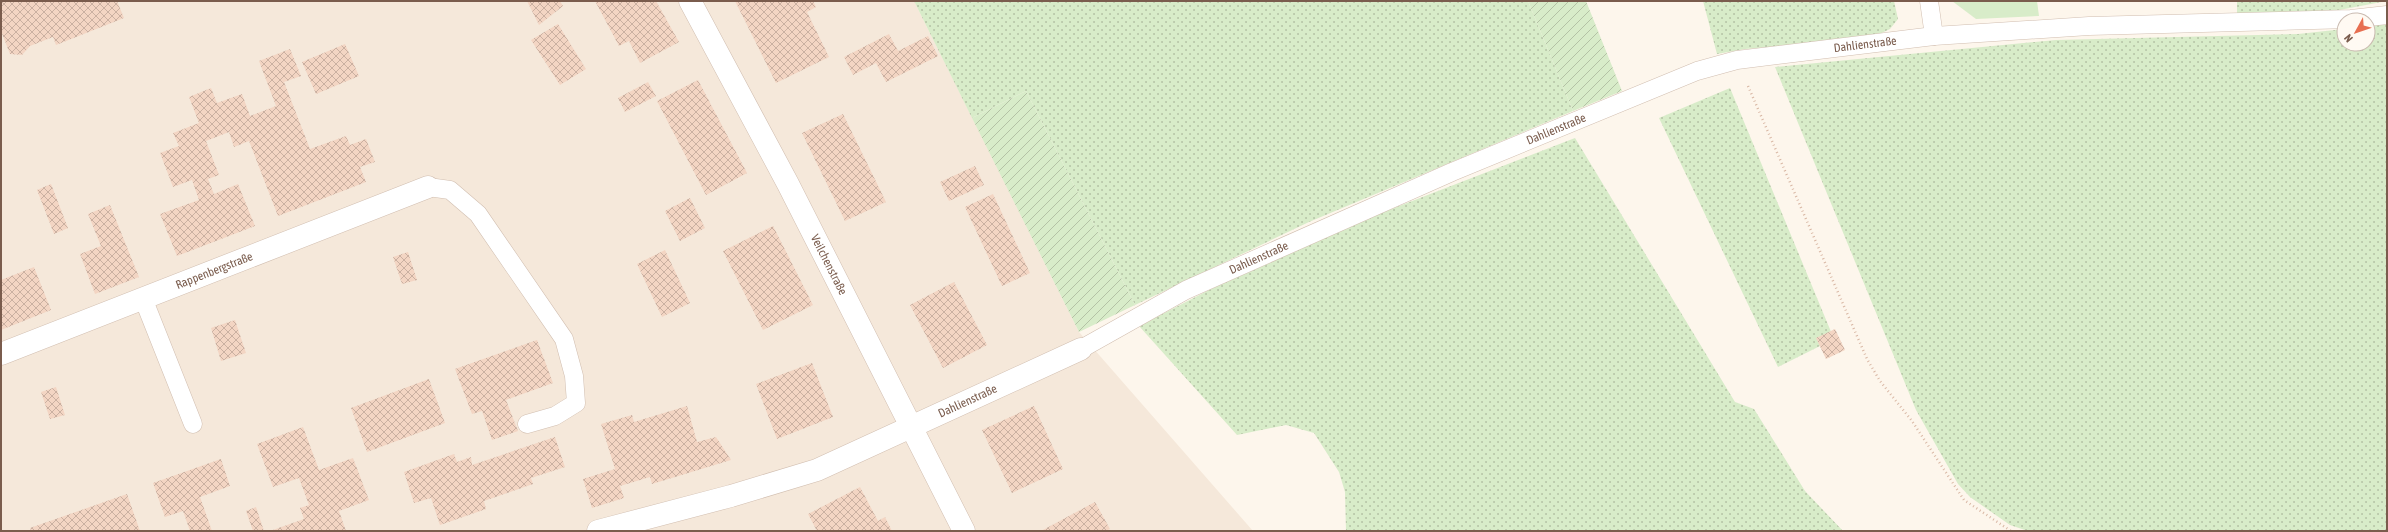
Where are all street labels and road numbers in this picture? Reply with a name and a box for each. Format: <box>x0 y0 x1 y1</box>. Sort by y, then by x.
street label: Dahlienstraße <box>1833 34 1897 55</box>
street label: Dahlienstraße <box>1524 111 1588 148</box>
street label: Veilchenstraße <box>808 232 850 297</box>
street label: Dahlienstraße <box>1227 239 1290 277</box>
street label: Rappenbergstraße <box>174 249 255 292</box>
street label: Dahlienstraße <box>936 381 999 421</box>

